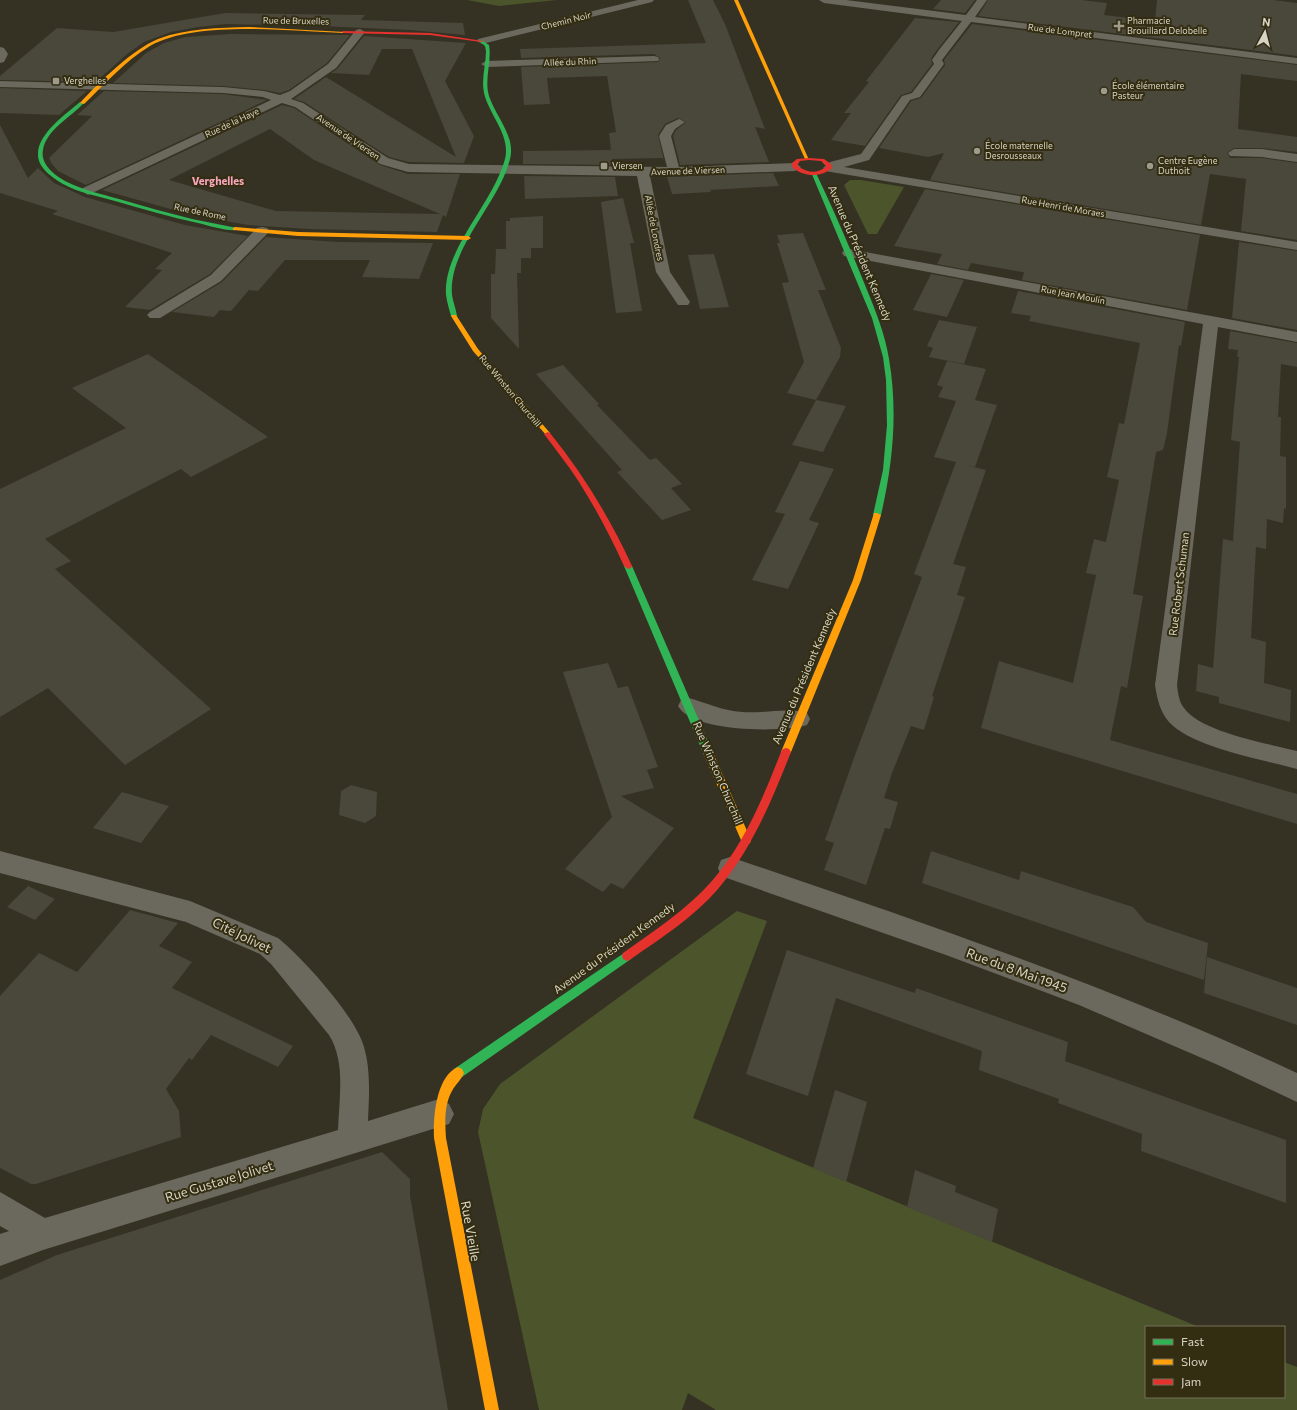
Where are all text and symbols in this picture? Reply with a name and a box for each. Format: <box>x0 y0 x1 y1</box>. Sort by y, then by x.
street label: Chemin Noir <box>540 9 592 32</box>
north arrow <box>1245 12 1285 52</box>
street label: Rue de Bruxelles <box>263 14 329 27</box>
place label: Pharmacie Brouillard Delobelle <box>1127 15 1207 36</box>
text: N <box>1261 15 1271 29</box>
street label: Rue de Lompret <box>1027 21 1093 40</box>
marker: Pharmacie Brouillard Delobelle <box>1114 21 1124 31</box>
street label: Allée du Rhin <box>544 55 596 68</box>
place label: Verghelles <box>64 75 106 86</box>
marker: Verghelles <box>51 76 61 86</box>
place label: École élémentaire Pasteur <box>1112 79 1185 101</box>
marker: École élémentaire Pasteur <box>1099 86 1109 96</box>
street label: Rue de la Haye <box>203 105 261 140</box>
street label: Avenue de Viersen <box>314 111 382 162</box>
place label: École maternelle Desrousseaux <box>985 139 1053 161</box>
marker: École maternelle Desrousseaux <box>972 146 982 156</box>
place label: Centre Eugène Duthoit <box>1158 155 1218 176</box>
place label: Viersen <box>612 160 643 171</box>
marker: Viersen <box>599 161 609 171</box>
marker: Centre Eugène Duthoit <box>1145 161 1155 171</box>
street label: Avenue de Viersen <box>651 164 725 177</box>
district label: Verghelles <box>192 174 244 187</box>
street label: Avenue du Président Kennedy <box>826 183 895 323</box>
street label: Allée de Londres <box>643 194 666 262</box>
street label: Rue Henri de Moraes <box>1021 194 1106 219</box>
street label: Rue de Rome <box>173 201 227 222</box>
street label: Rue Jean Moulin <box>1040 283 1106 306</box>
street label: Rue Winston Churchill <box>477 353 544 429</box>
street label: Rue Robert Schuman <box>1166 531 1191 636</box>
street label: Avenue du Président Kennedy <box>769 606 838 746</box>
street label: Rue Winston Churchill <box>691 719 746 826</box>
street label: Avenue du Président Kennedy <box>551 899 677 996</box>
street label: Cité Jolivet <box>210 914 274 956</box>
street label: Rue du 8 Mai 1945 <box>964 944 1070 996</box>
street label: Rue Gustave Jolivet <box>163 1157 275 1205</box>
street label: Rue Vieille <box>458 1199 484 1263</box>
legend <box>1145 1326 1285 1398</box>
text: Fast <box>1181 1334 1204 1348</box>
text: Slow <box>1181 1354 1208 1368</box>
text: Jam <box>1181 1374 1201 1389</box>

